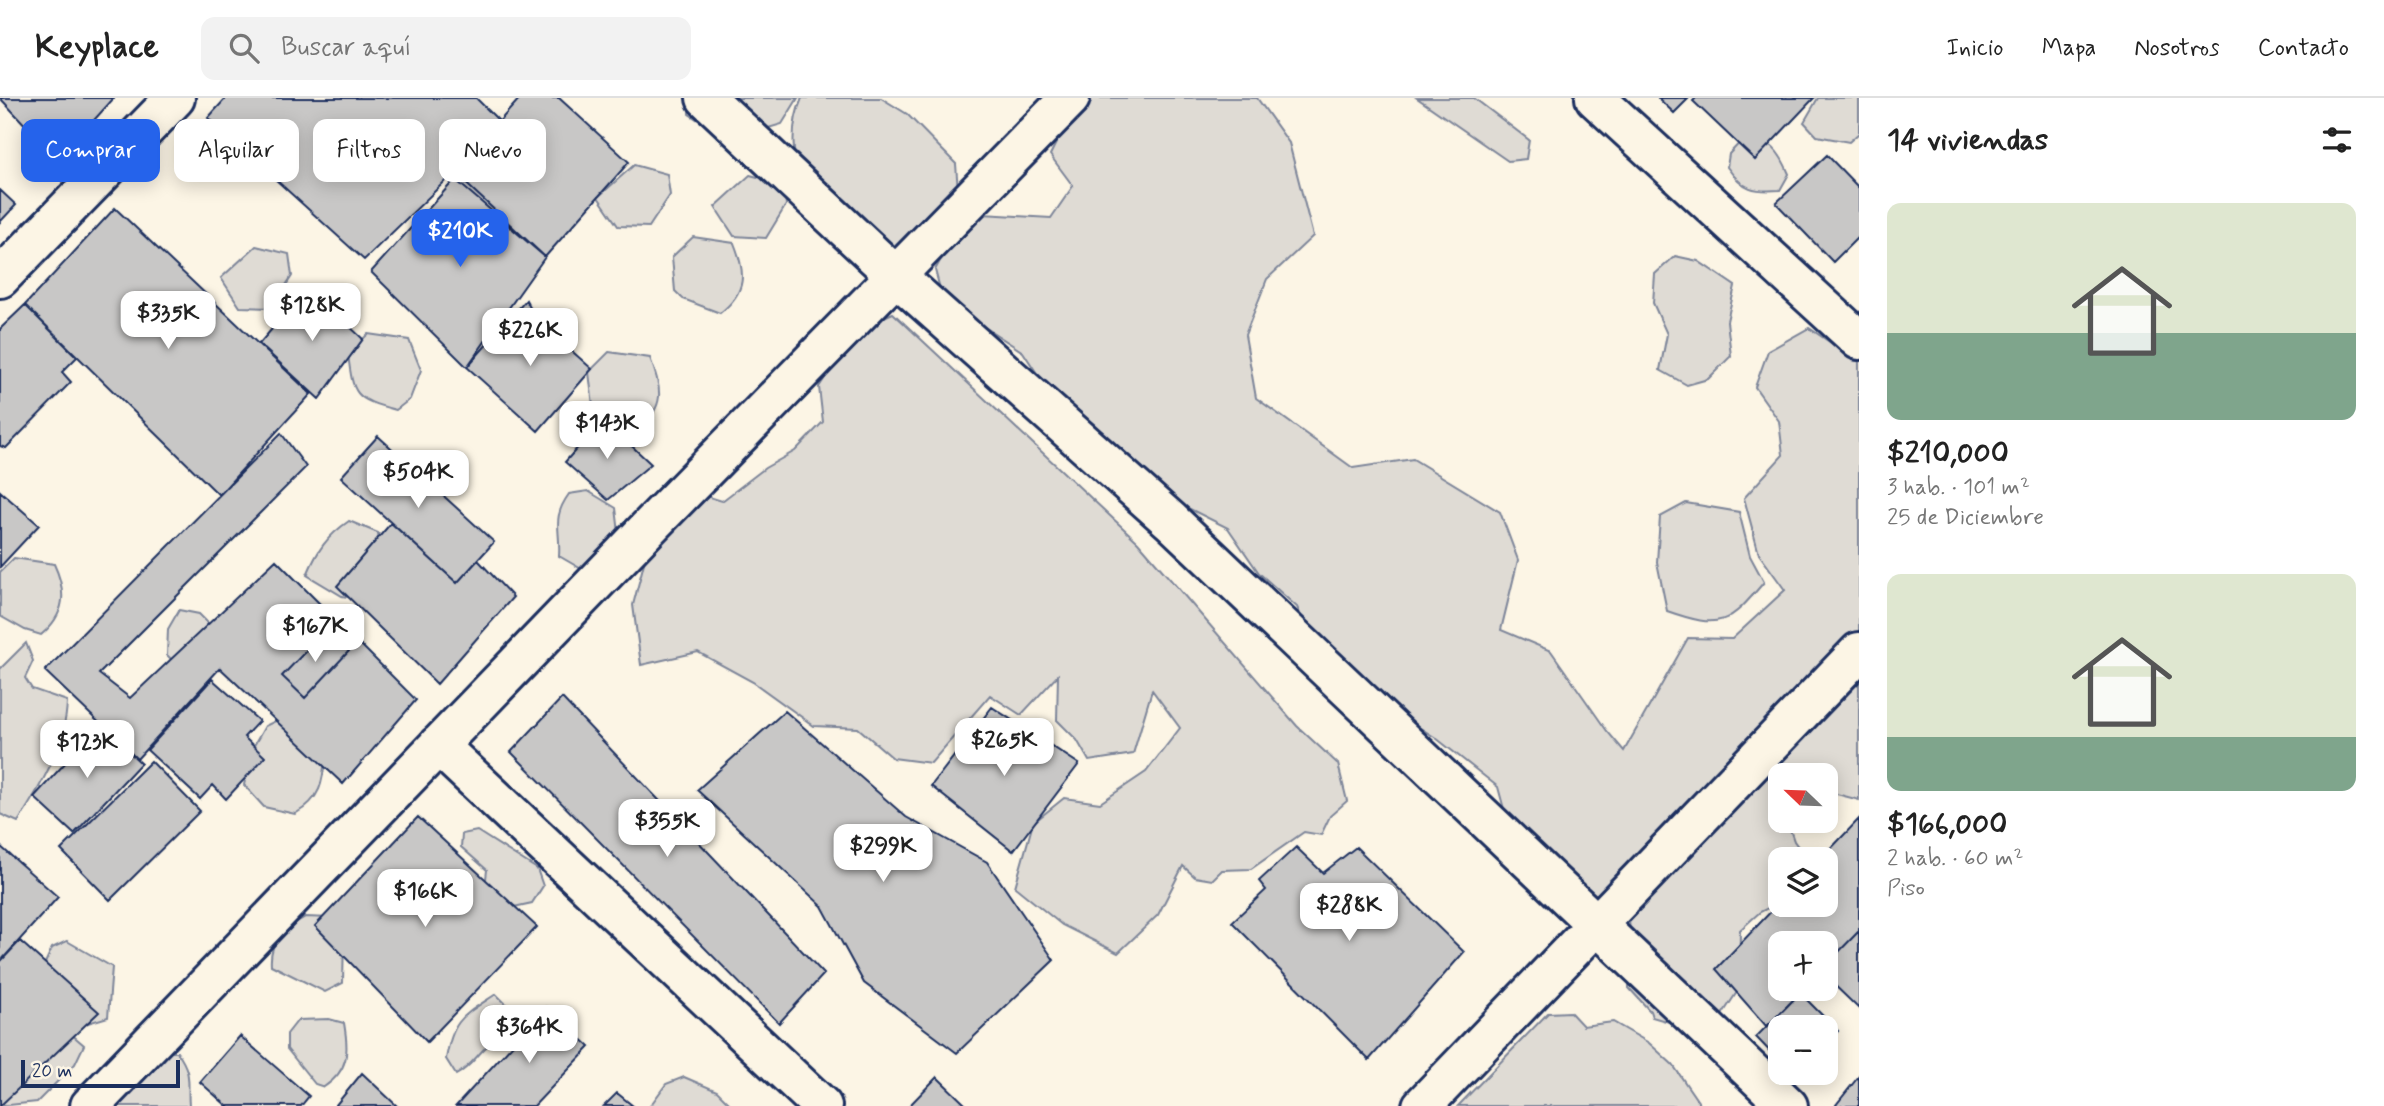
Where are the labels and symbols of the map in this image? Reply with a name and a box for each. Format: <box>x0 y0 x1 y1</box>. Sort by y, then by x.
pin: $210K <box>411 209 509 269</box>
pin: $128K <box>263 284 361 343</box>
pin: $335K <box>119 292 217 351</box>
pin: $226K <box>481 308 579 368</box>
pin: $143K <box>558 402 656 461</box>
pin: $504K <box>369 450 467 510</box>
pin: $167K <box>266 604 364 664</box>
pin: $265K <box>955 718 1053 778</box>
pin: $123K <box>38 720 136 780</box>
north arrow <box>1768 763 1838 833</box>
pin: $355K <box>618 800 716 859</box>
pin: $299K <box>834 824 932 884</box>
pin: $166K <box>376 870 474 929</box>
pin: $288K <box>1300 884 1398 943</box>
pin: $364K <box>480 1006 578 1065</box>
scale bar <box>21 1057 180 1089</box>

